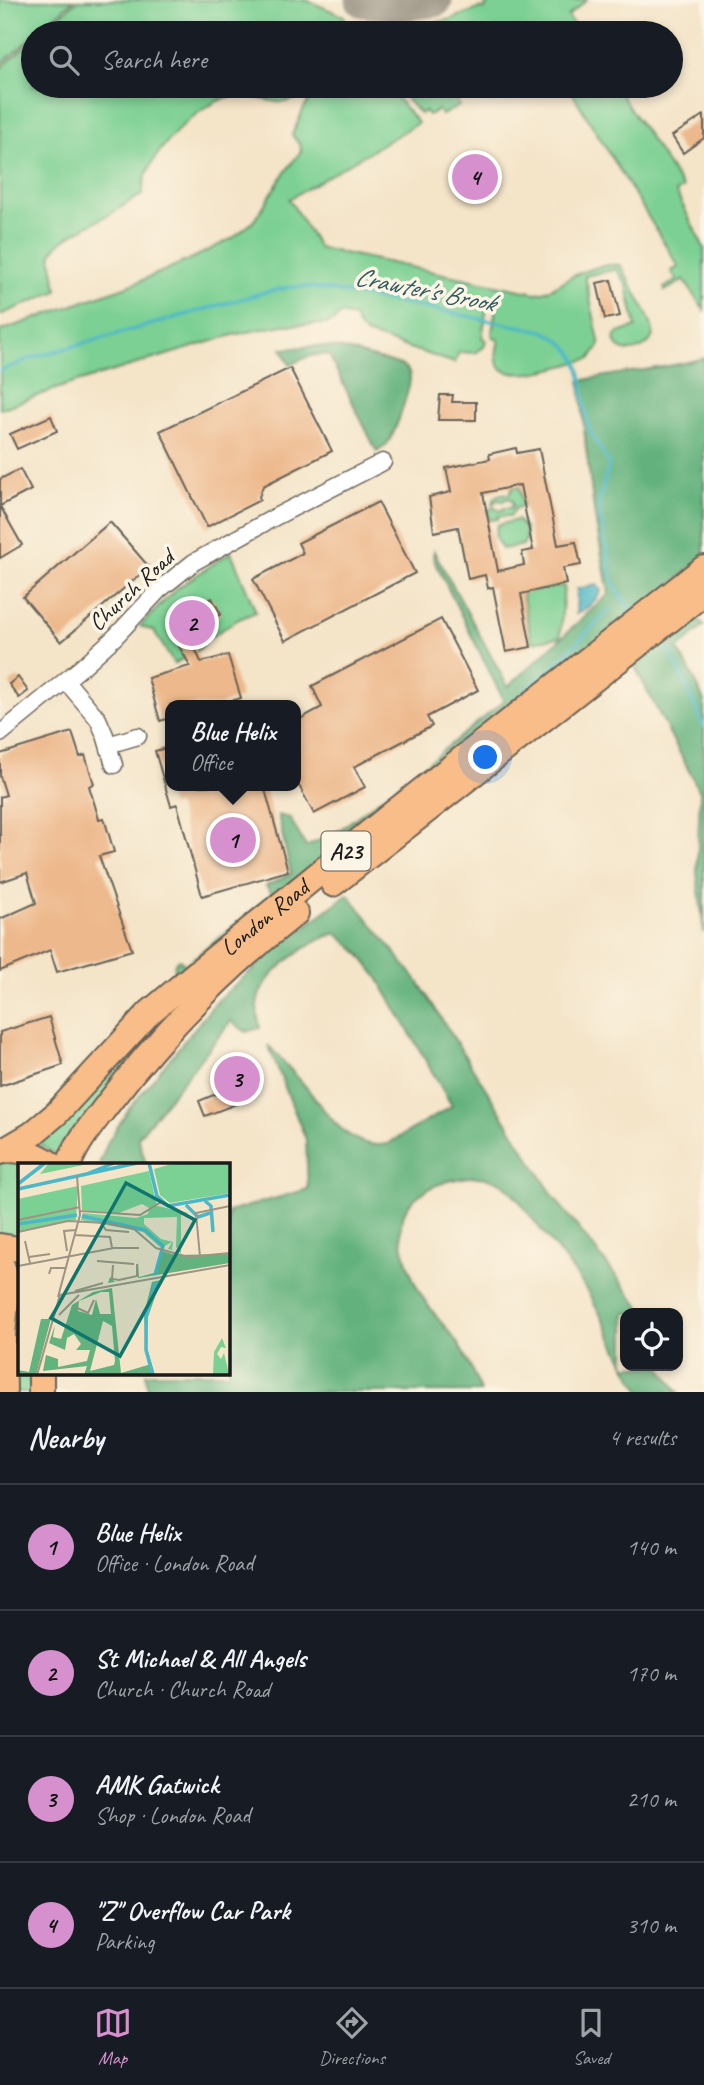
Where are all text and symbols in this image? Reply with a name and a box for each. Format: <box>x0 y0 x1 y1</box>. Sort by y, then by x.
search box <box>21 21 683 98</box>
icon: search <box>45 41 83 79</box>
text: Search here <box>101 43 207 76</box>
pin: 4 <box>452 151 498 203</box>
water label: Crawter's Brook <box>352 260 503 320</box>
street label: Church Road <box>82 540 183 637</box>
pin: 2 <box>169 597 215 649</box>
popup <box>165 700 301 791</box>
text: Blue Helix <box>190 715 276 748</box>
your location <box>468 740 502 774</box>
text: Office <box>190 748 232 777</box>
pin: 1 <box>210 814 256 866</box>
road number: A23 <box>322 832 370 870</box>
street label: London Road <box>214 871 318 962</box>
pin: 3 <box>214 1053 260 1105</box>
inset map <box>18 1163 229 1374</box>
map controls <box>620 1308 683 1371</box>
button: locate <box>620 1308 683 1371</box>
text: Nearby <box>28 1419 104 1457</box>
text: 4 results <box>609 1423 676 1452</box>
text: Blue Helix <box>95 1516 180 1549</box>
text: 1 <box>46 1533 56 1562</box>
text: 140 m <box>627 1533 676 1562</box>
text: Office · London Road <box>95 1549 253 1578</box>
text: St Michael & All Angels <box>95 1642 306 1675</box>
text: 2 <box>46 1659 56 1688</box>
text: 170 m <box>627 1659 676 1688</box>
text: Church · Church Road <box>95 1675 270 1704</box>
text: AMK Gatwick <box>95 1768 218 1801</box>
text: 3 <box>46 1785 56 1814</box>
text: 210 m <box>627 1785 676 1814</box>
text: Shop · London Road <box>95 1801 250 1830</box>
text: "Z" Overflow Car Park <box>95 1894 290 1927</box>
text: 4 <box>46 1911 56 1940</box>
text: 310 m <box>627 1911 676 1940</box>
text: Parking <box>95 1927 154 1956</box>
tab: Map <box>94 2004 132 2070</box>
tab: Directions <box>319 2004 385 2070</box>
tab: Saved <box>572 2004 610 2070</box>

